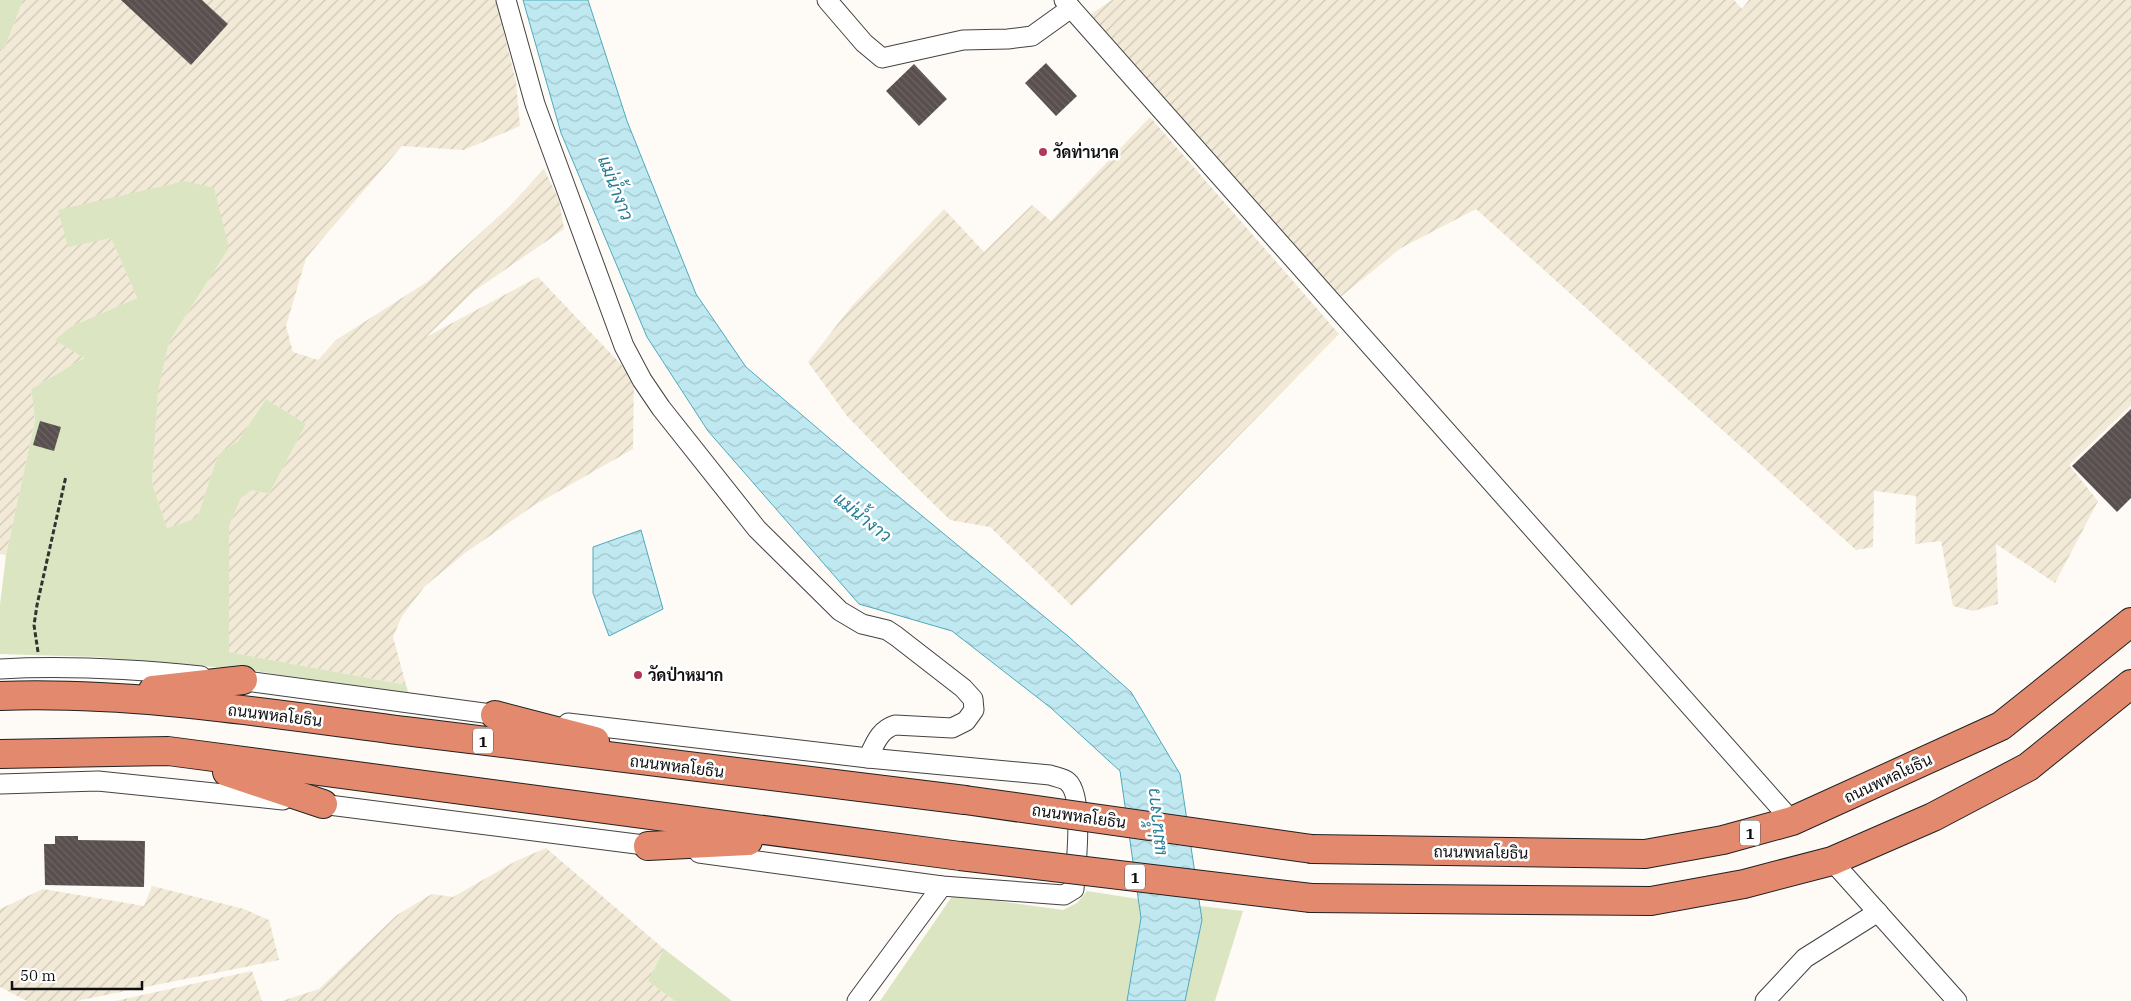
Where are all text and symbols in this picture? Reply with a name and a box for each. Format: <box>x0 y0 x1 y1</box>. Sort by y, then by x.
place label: วัดท่านาค <box>1053 142 1119 162</box>
marker: วัดท่านาค <box>1037 146 1049 158</box>
water label: แม่น้ำงาว <box>593 151 643 224</box>
water label: แม่น้ำงาว <box>829 484 899 547</box>
place label: วัดป่าหมาก <box>648 665 723 685</box>
marker: วัดป่าหมาก <box>632 669 644 681</box>
street label: ถนนพหลโยธิน <box>227 698 323 731</box>
road number: 1 <box>473 728 493 754</box>
street label: ถนนพหลโยธิน <box>1840 748 1935 807</box>
street label: ถนนพหลโยธิน <box>629 749 725 782</box>
water label: แม่น้ำงาว <box>1137 787 1171 857</box>
street label: ถนนพหลโยธิน <box>1031 799 1127 832</box>
road number: 1 <box>1740 820 1760 846</box>
street label: ถนนพหลโยธิน <box>1433 840 1529 863</box>
road number: 1 <box>1125 864 1145 890</box>
scale bar <box>12 958 142 990</box>
text: 50 m <box>20 966 56 985</box>

